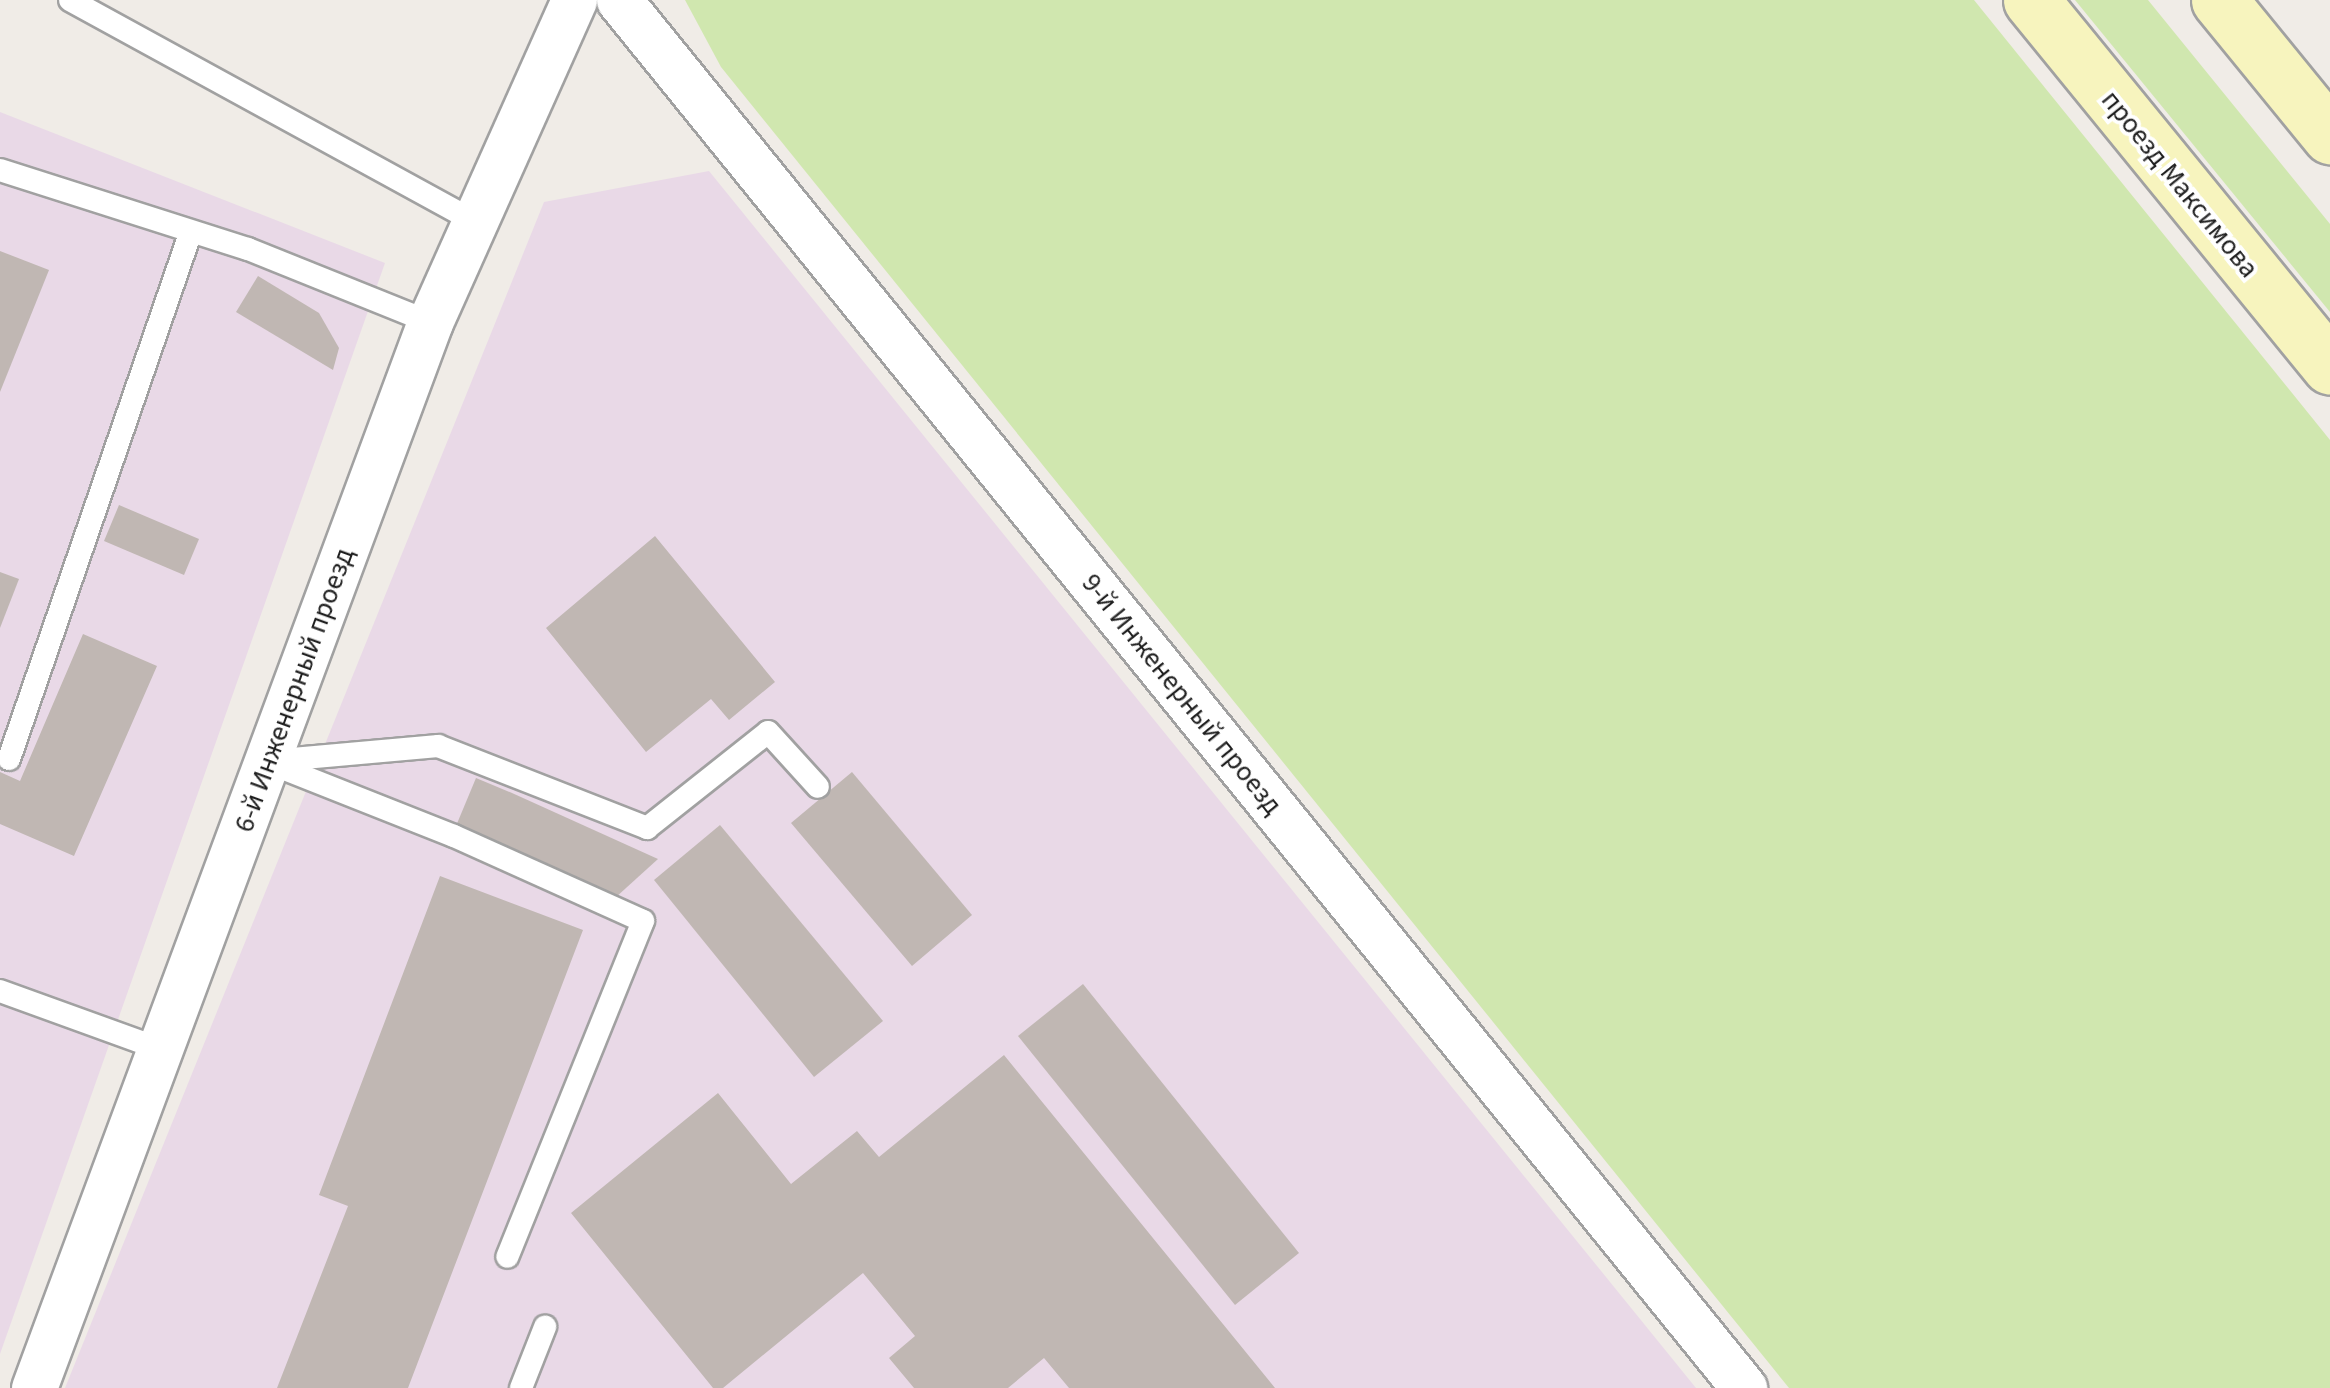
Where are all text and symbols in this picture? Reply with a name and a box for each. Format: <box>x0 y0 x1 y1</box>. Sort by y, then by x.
street label: проезд Максимова <box>2094 84 2266 284</box>
street label: 6-й Инженерный проезд <box>227 543 361 837</box>
street label: 9-й Инженерный проезд <box>1075 567 1289 821</box>

